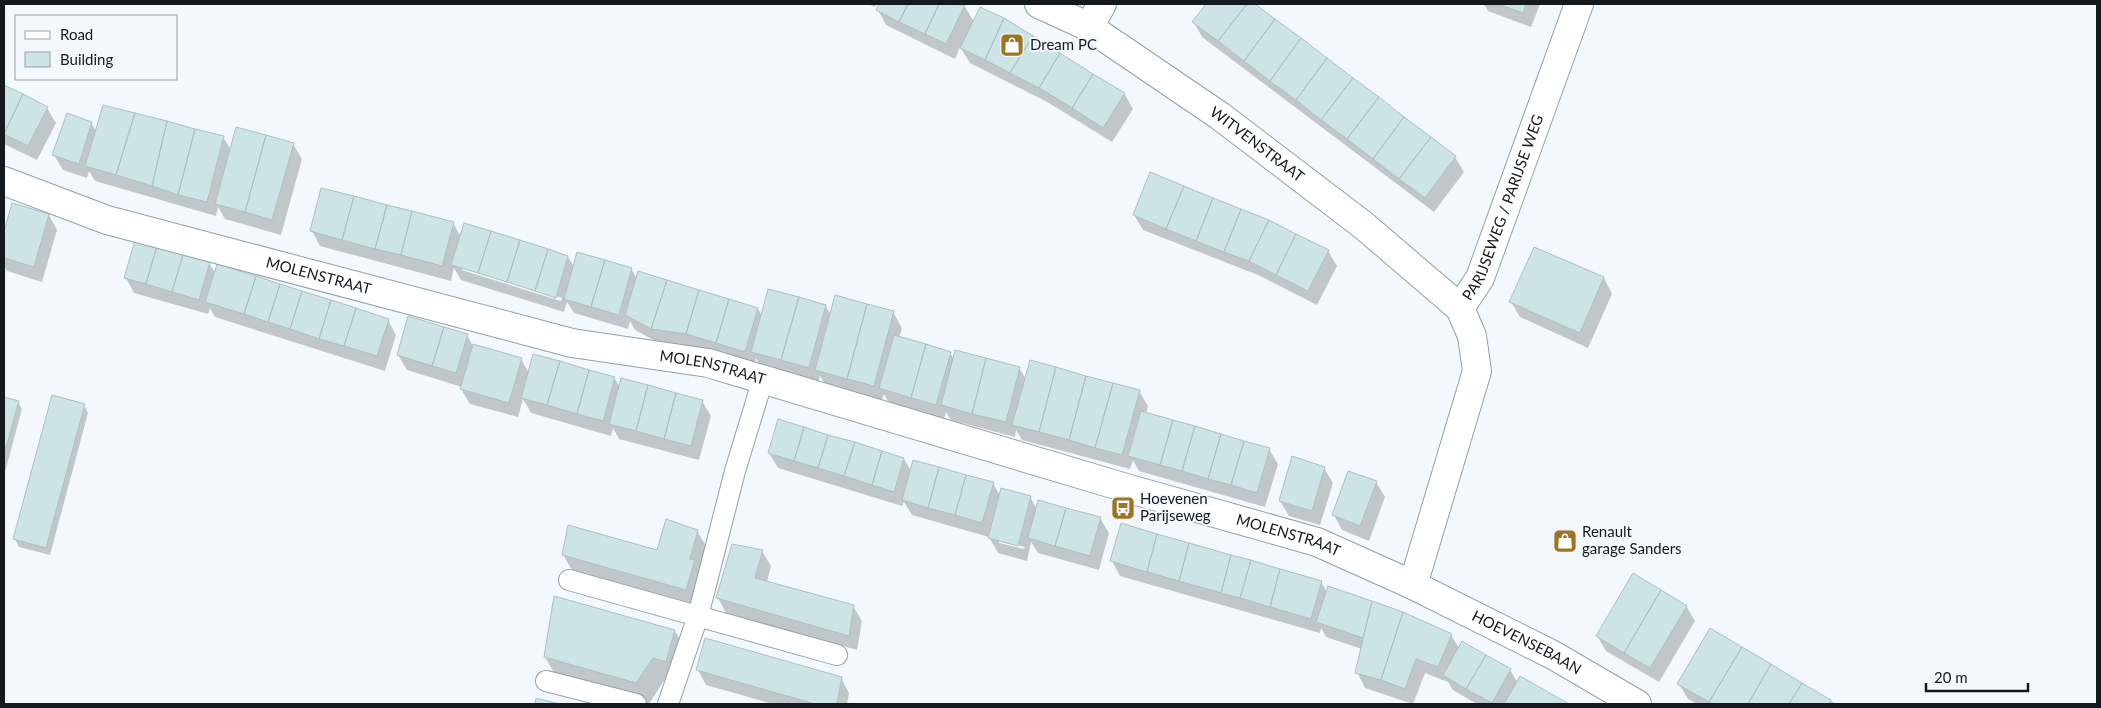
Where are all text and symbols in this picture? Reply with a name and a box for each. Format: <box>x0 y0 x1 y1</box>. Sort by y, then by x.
legend <box>15 15 178 80</box>
text: Road <box>60 25 93 43</box>
shop icon: Dream PC <box>999 32 1025 58</box>
place label: Dream PC <box>1030 35 1097 53</box>
text: Building <box>60 50 113 68</box>
street label: WITVENSTRAAT <box>1207 102 1308 185</box>
street label: PARIJSEWEG / PARIJSE WEG <box>1458 112 1546 303</box>
street label: MOLENSTRAAT <box>264 252 374 298</box>
street label: MOLENSTRAAT <box>659 346 768 388</box>
place label: Hoevenen Parijseweg <box>1140 489 1211 524</box>
bus stop icon: Hoevenen Parijseweg <box>1110 495 1136 521</box>
street label: MOLENSTRAAT <box>1234 510 1344 559</box>
place label: Renault garage Sanders <box>1582 522 1682 557</box>
shop icon: Renault garage Sanders <box>1552 528 1578 554</box>
street label: HOEVENSEBAAN <box>1469 606 1585 678</box>
scale bar <box>1926 660 2028 692</box>
text: 20 m <box>1934 668 1968 686</box>

